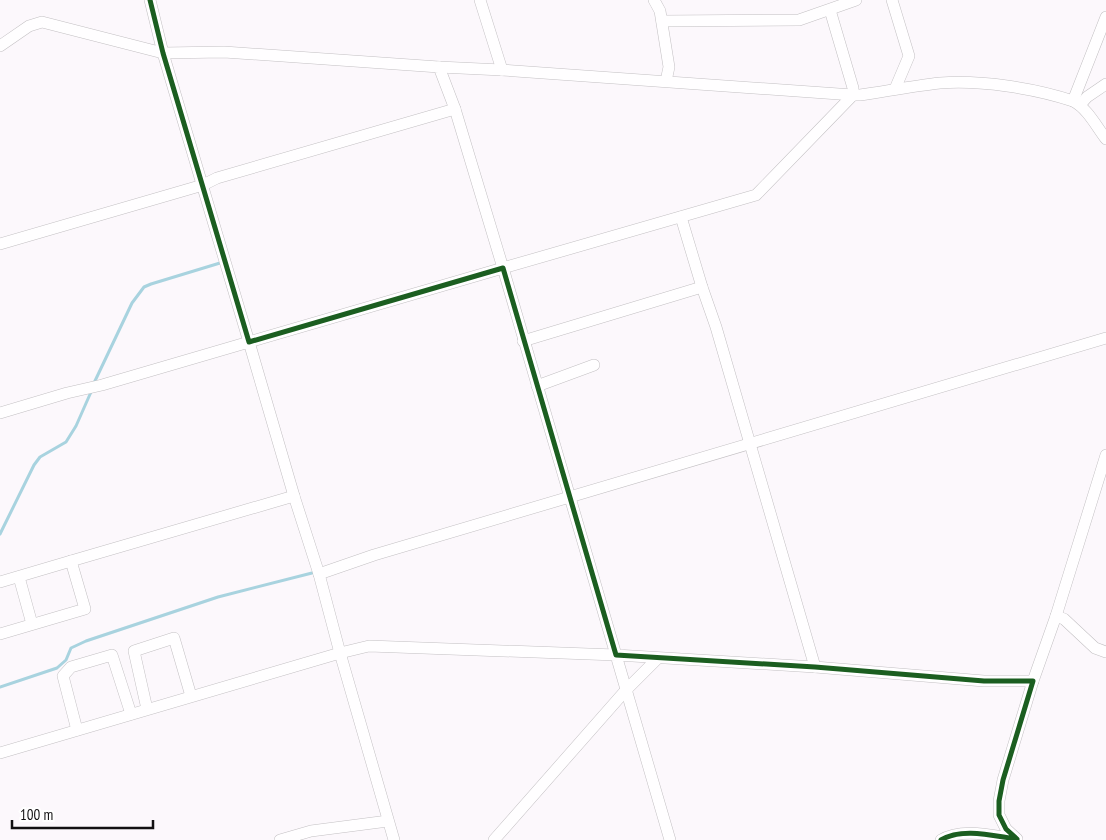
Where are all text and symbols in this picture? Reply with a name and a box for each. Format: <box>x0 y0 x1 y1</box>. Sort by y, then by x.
scale bar <box>12 798 154 830</box>
text: 100 m <box>20 805 53 824</box>

